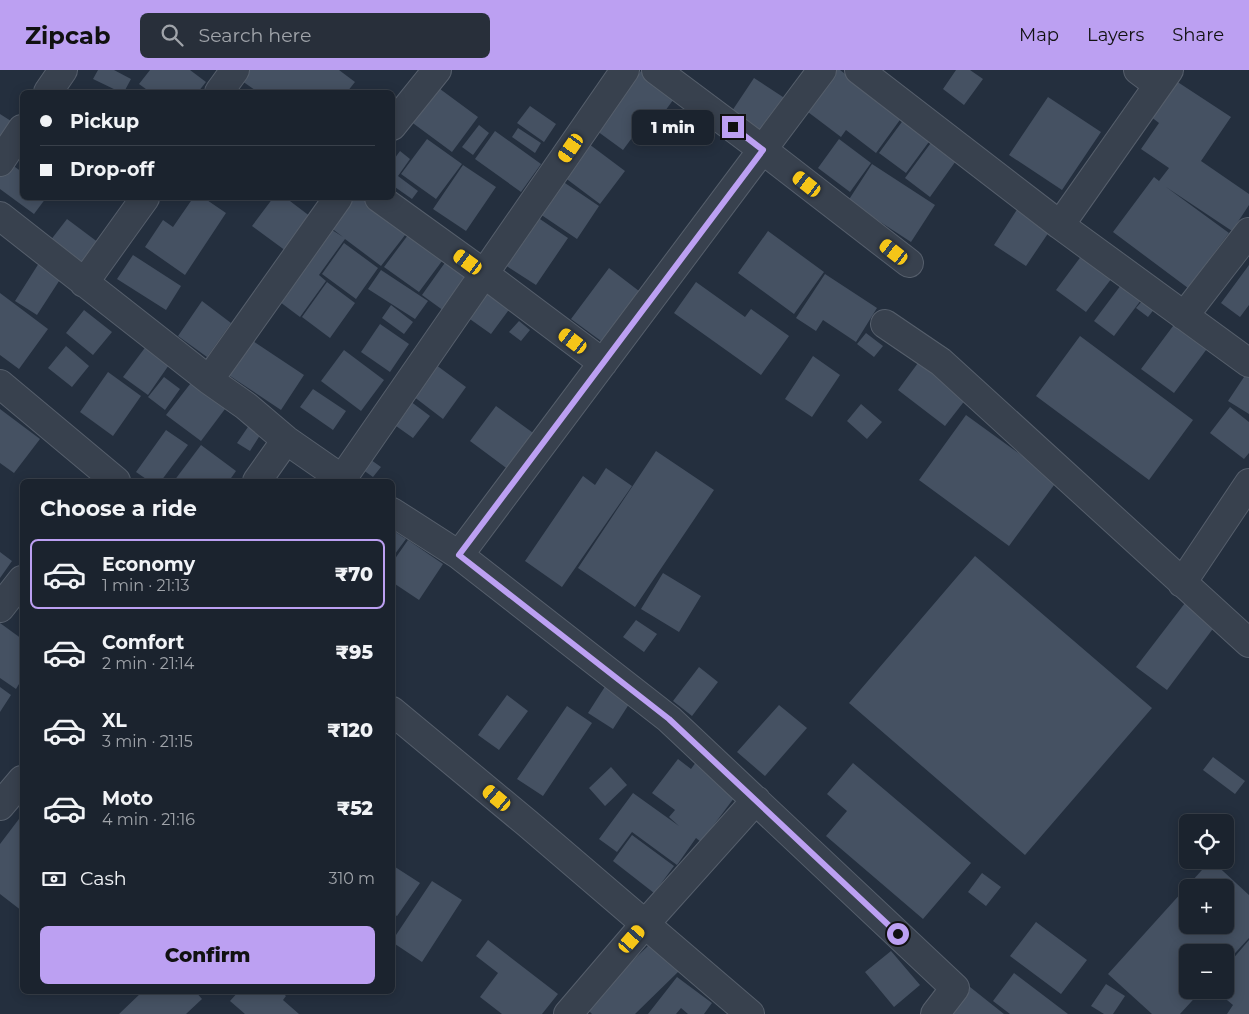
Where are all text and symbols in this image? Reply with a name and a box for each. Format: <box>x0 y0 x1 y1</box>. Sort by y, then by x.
search box <box>140 13 490 58</box>
text: Zipcab <box>25 21 110 50</box>
icon: search <box>158 21 186 49</box>
text: Search here <box>198 24 311 47</box>
text: Map <box>1019 24 1059 46</box>
text: Layers <box>1087 24 1144 46</box>
text: Share <box>1172 24 1224 46</box>
text: Pickup <box>70 110 139 133</box>
callout: 1 min <box>633 110 716 144</box>
route end <box>722 116 744 138</box>
text: 1 min <box>651 118 695 137</box>
car <box>556 131 585 165</box>
text: Drop-off <box>70 158 154 181</box>
car <box>790 169 823 199</box>
car <box>877 237 910 267</box>
car <box>451 247 484 277</box>
car <box>556 326 589 356</box>
text: Choose a ride <box>40 495 197 522</box>
icon: car <box>42 552 87 597</box>
text: Economy <box>102 553 195 576</box>
text: ₹70 <box>335 563 373 586</box>
text: 1 min · 21:13 <box>102 576 190 595</box>
icon: car <box>42 630 87 675</box>
text: Comfort <box>102 631 184 654</box>
text: ₹95 <box>335 641 373 664</box>
text: 2 min · 21:14 <box>102 654 194 673</box>
icon: car <box>42 708 87 753</box>
text: XL <box>102 709 127 732</box>
text: ₹120 <box>327 719 373 742</box>
text: 3 min · 21:15 <box>102 732 193 751</box>
car <box>480 783 513 813</box>
icon: car <box>42 786 87 831</box>
text: Moto <box>102 787 153 810</box>
text: ₹52 <box>336 797 373 820</box>
text: 4 min · 21:16 <box>102 810 195 829</box>
map controls <box>1179 814 1234 999</box>
button: locate <box>1179 814 1234 869</box>
icon: cash <box>40 865 68 893</box>
text: Cash <box>80 867 127 890</box>
text: 310 m <box>328 869 375 888</box>
button: + <box>1179 879 1234 934</box>
car <box>616 923 647 955</box>
route start <box>887 923 909 945</box>
button: Confirm <box>40 926 375 984</box>
button: − <box>1179 944 1234 999</box>

